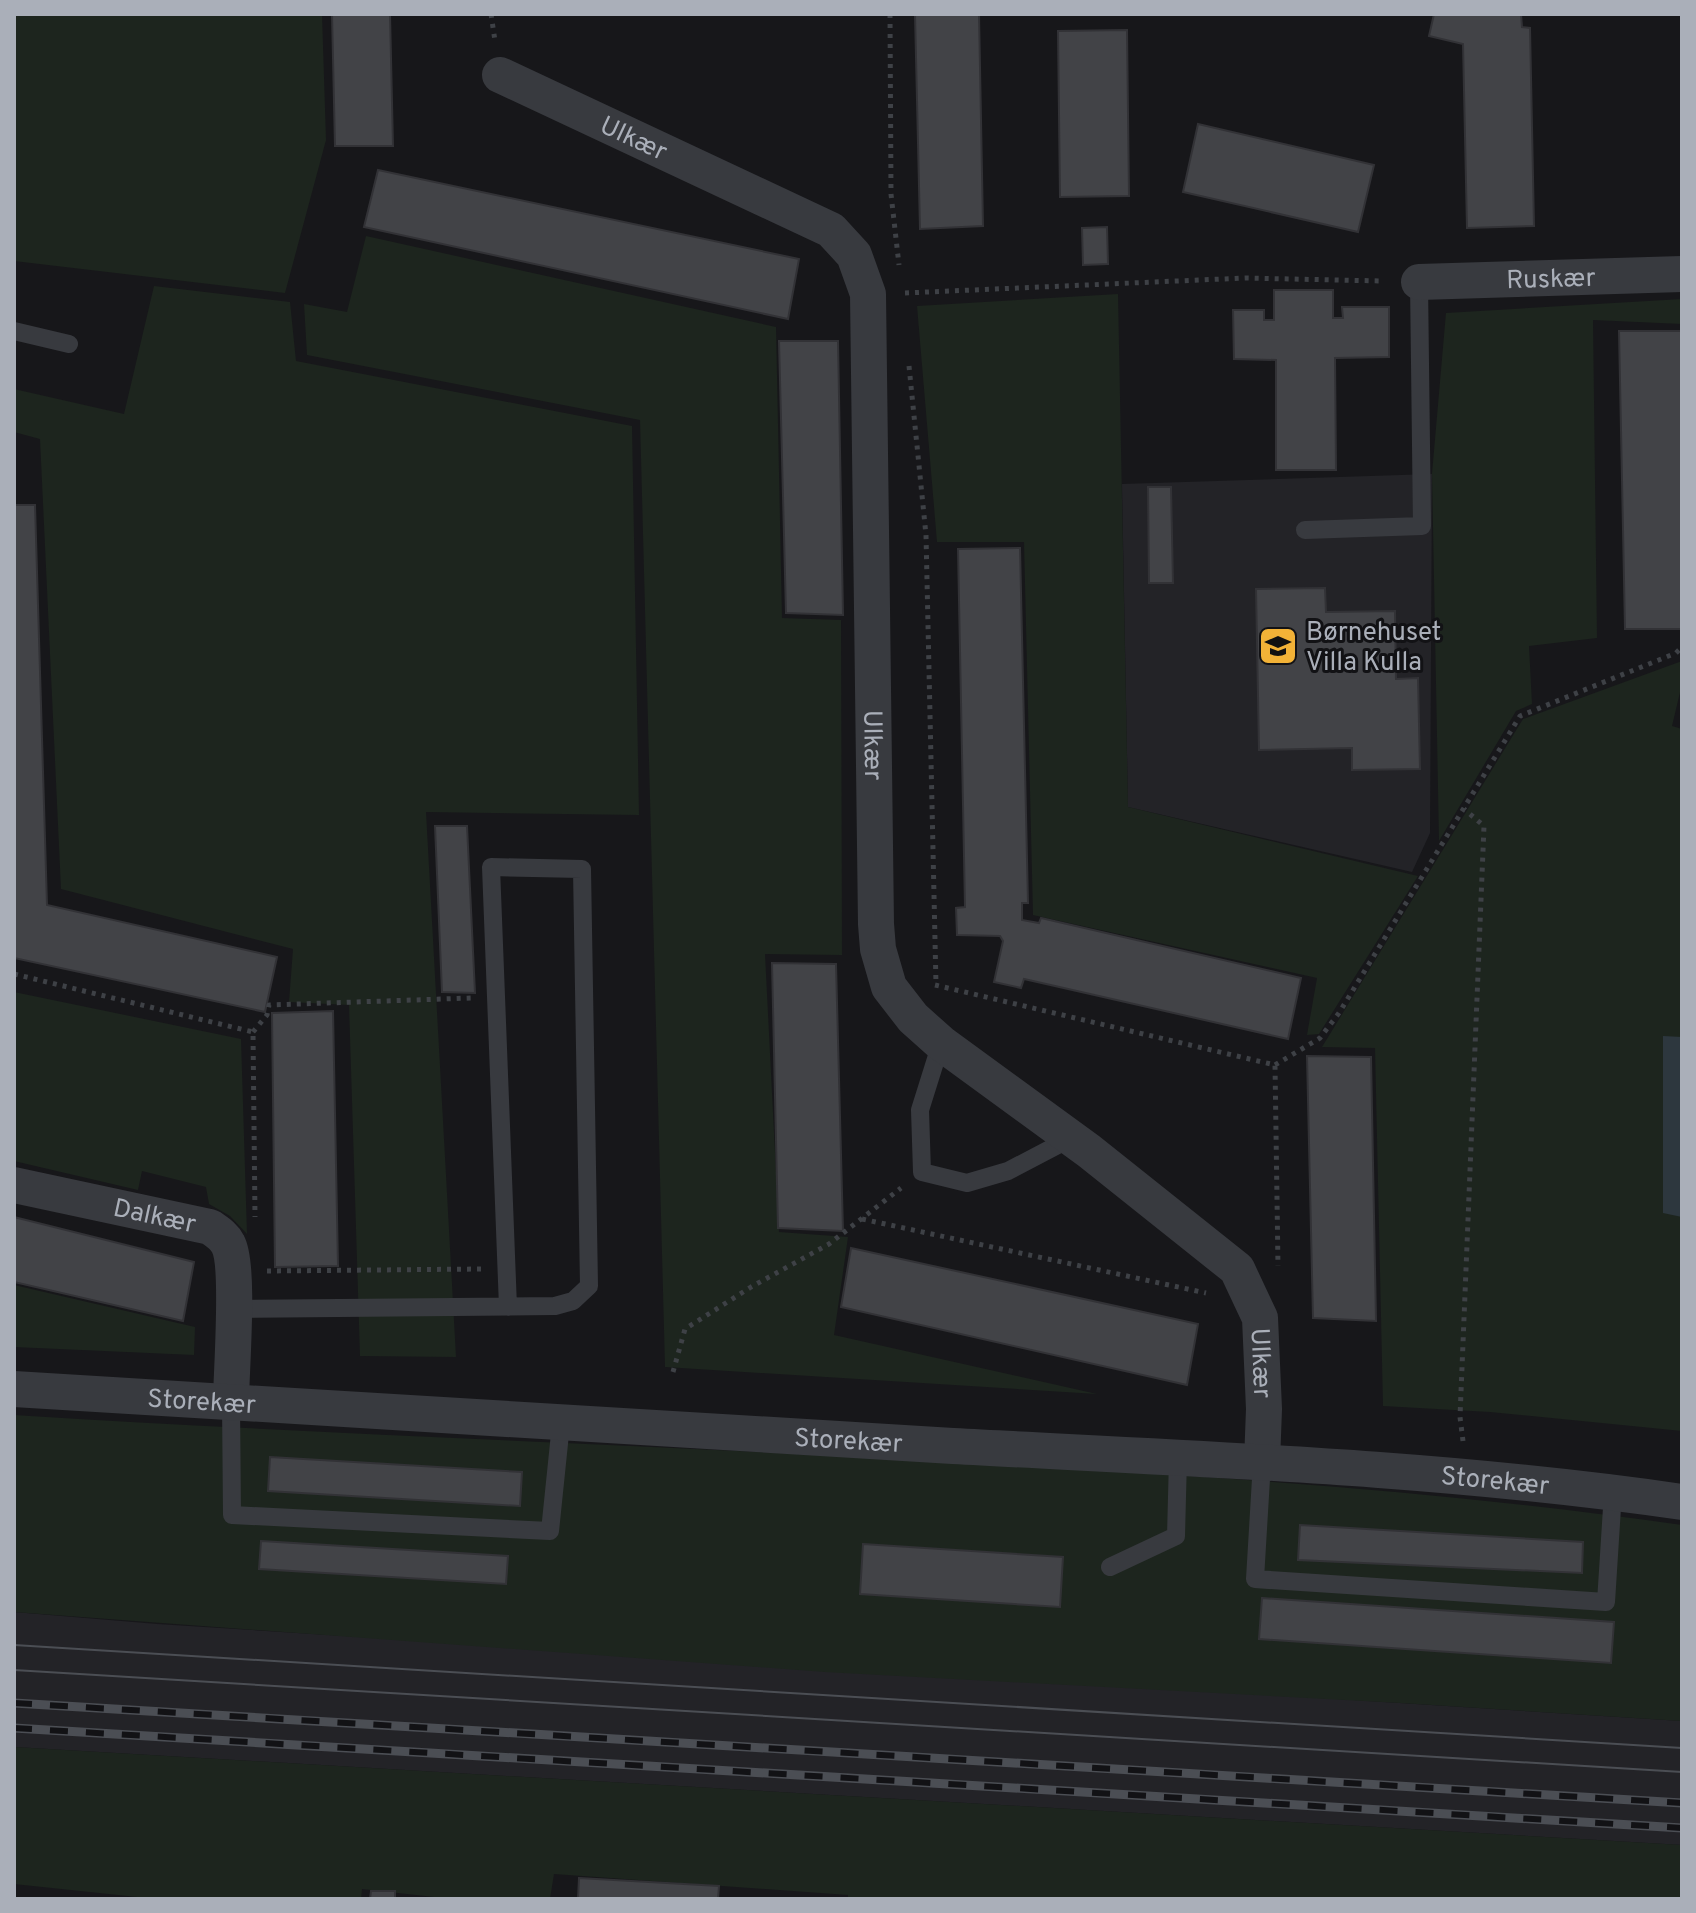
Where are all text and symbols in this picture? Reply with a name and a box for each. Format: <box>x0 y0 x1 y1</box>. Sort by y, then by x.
street label: Ulkær <box>594 110 672 170</box>
street label: Ruskær <box>1506 263 1596 298</box>
place label: Børnehuset Villa Kulla <box>1306 617 1441 680</box>
school or university icon: Børnehuset Villa Kulla <box>1257 625 1299 667</box>
street label: Ulkær <box>854 710 888 781</box>
street label: Dalkær <box>110 1193 199 1243</box>
street label: Ulkær <box>1241 1327 1278 1399</box>
street label: Storekær <box>146 1383 257 1423</box>
street label: Storekær <box>793 1423 903 1462</box>
street label: Storekær <box>1439 1461 1551 1504</box>

